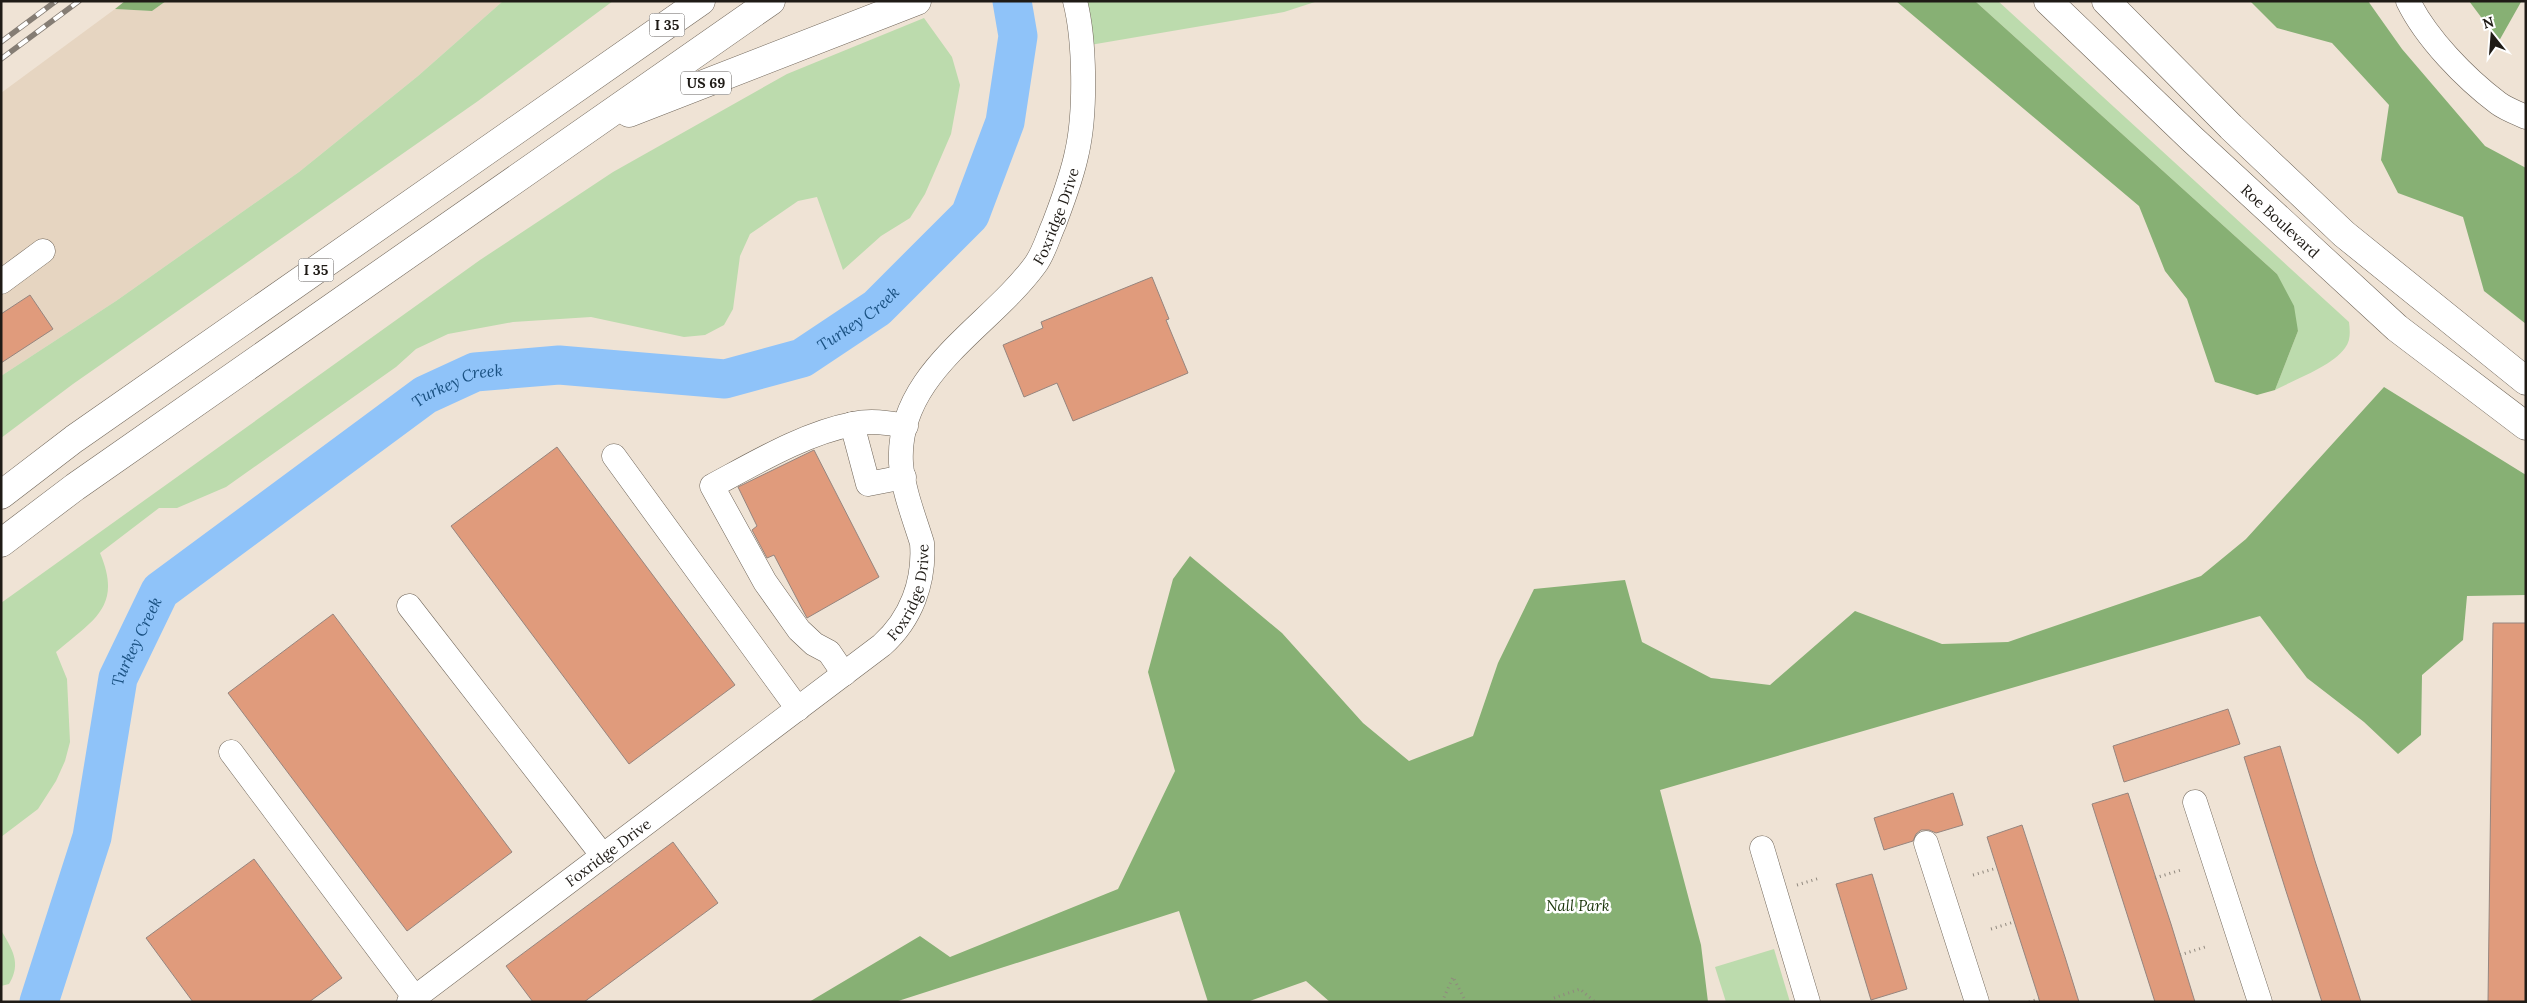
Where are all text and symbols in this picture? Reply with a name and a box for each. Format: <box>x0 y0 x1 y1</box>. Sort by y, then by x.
north arrow <box>2467 10 2517 60</box>
text: N <box>2480 12 2496 33</box>
road number: I 35 <box>650 14 684 36</box>
road number: US 69 <box>681 72 731 95</box>
street label: Foxridge Drive <box>1028 165 1082 268</box>
street label: Roe Boulevard <box>2237 180 2324 262</box>
road number: I 35 <box>298 258 334 282</box>
water label: Turkey Creek <box>813 282 903 355</box>
water label: Turkey Creek <box>408 360 504 411</box>
street label: Foxridge Drive <box>882 544 932 644</box>
water label: Turkey Creek <box>107 593 166 687</box>
street label: Foxridge Drive <box>561 814 654 890</box>
park label: Nall Park <box>1546 896 1610 915</box>

